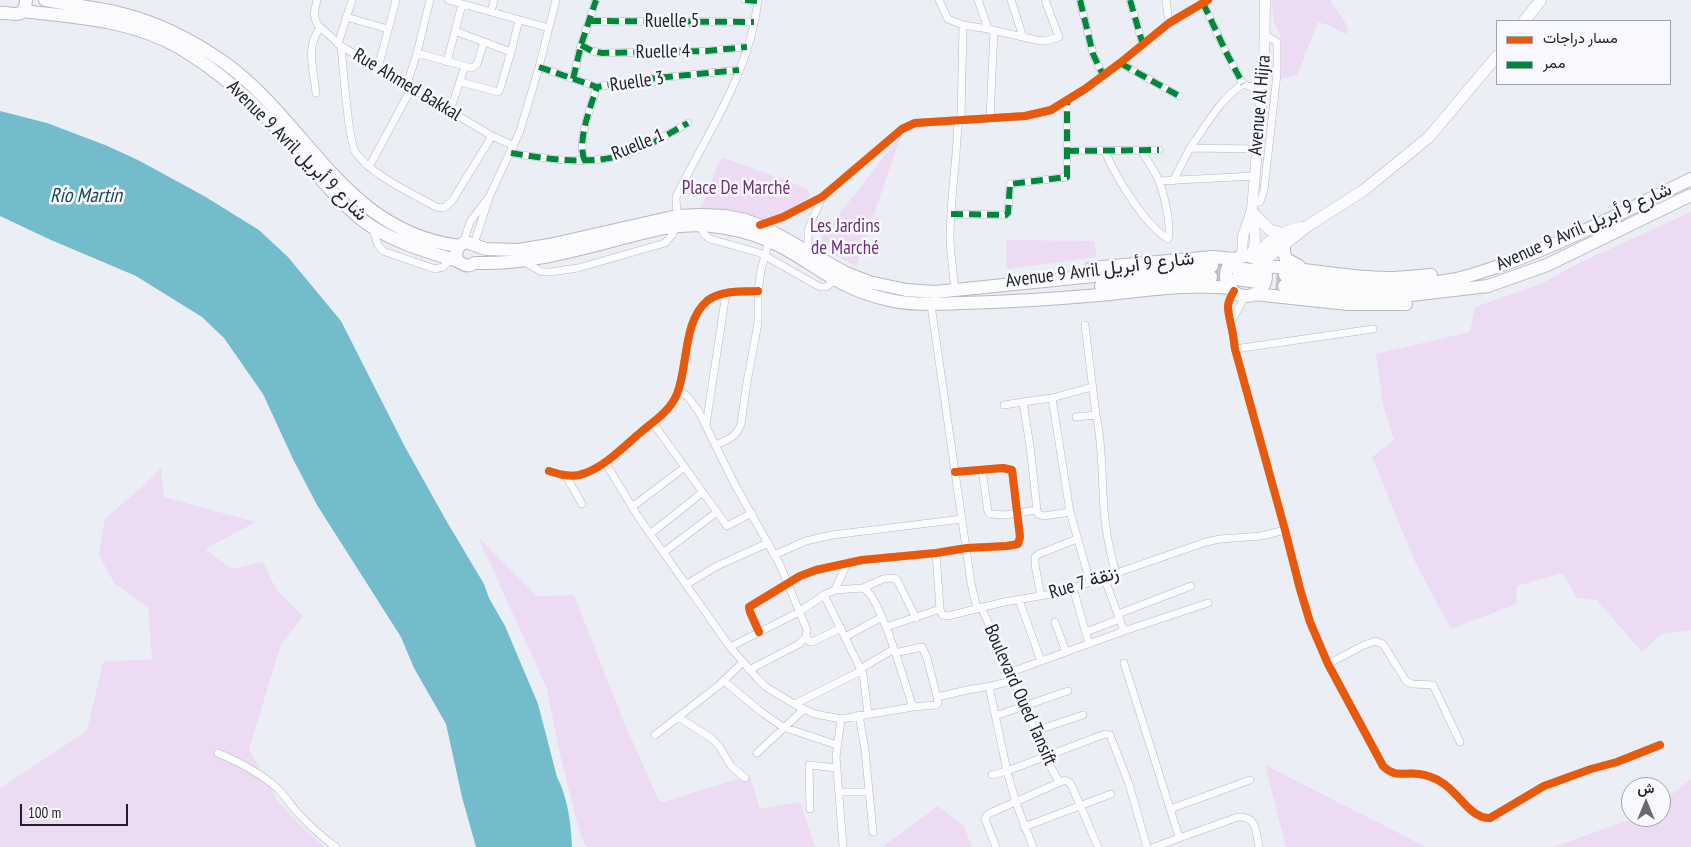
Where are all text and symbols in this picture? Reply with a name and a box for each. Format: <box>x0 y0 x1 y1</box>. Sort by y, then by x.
street label: Ruelle 5 <box>645 11 699 33</box>
legend <box>1496 20 1671 85</box>
text: مسار دراجات <box>1543 28 1618 47</box>
street label: Ruelle 4 <box>636 40 690 64</box>
street label: Rue Ahmed Bakkal <box>349 44 465 126</box>
text: ممر <box>1543 53 1565 72</box>
street label: Avenue Al Hijra <box>1244 54 1276 156</box>
street label: Ruelle 3 <box>608 67 666 97</box>
street label: Avenue 9 Avril شارع 9 أبريل <box>222 76 372 226</box>
street label: Ruelle 1 <box>608 124 668 166</box>
park label: Place De Marché <box>682 178 790 200</box>
street label: Avenue 9 Avril شارع 9 أبريل <box>1493 178 1675 276</box>
water label: Río Martín <box>50 184 122 208</box>
park label: Les Jardins de Marché <box>810 216 880 260</box>
street label: Avenue 9 Avril شارع 9 أبريل <box>1004 247 1196 293</box>
street label: Rue 7 زنقة <box>1046 562 1122 604</box>
street label: Boulevard Oued Tansift <box>979 621 1061 769</box>
north arrow <box>1621 777 1671 827</box>
text: ش <box>1638 779 1654 797</box>
scale bar <box>22 794 130 826</box>
text: 100 m <box>28 803 61 822</box>

